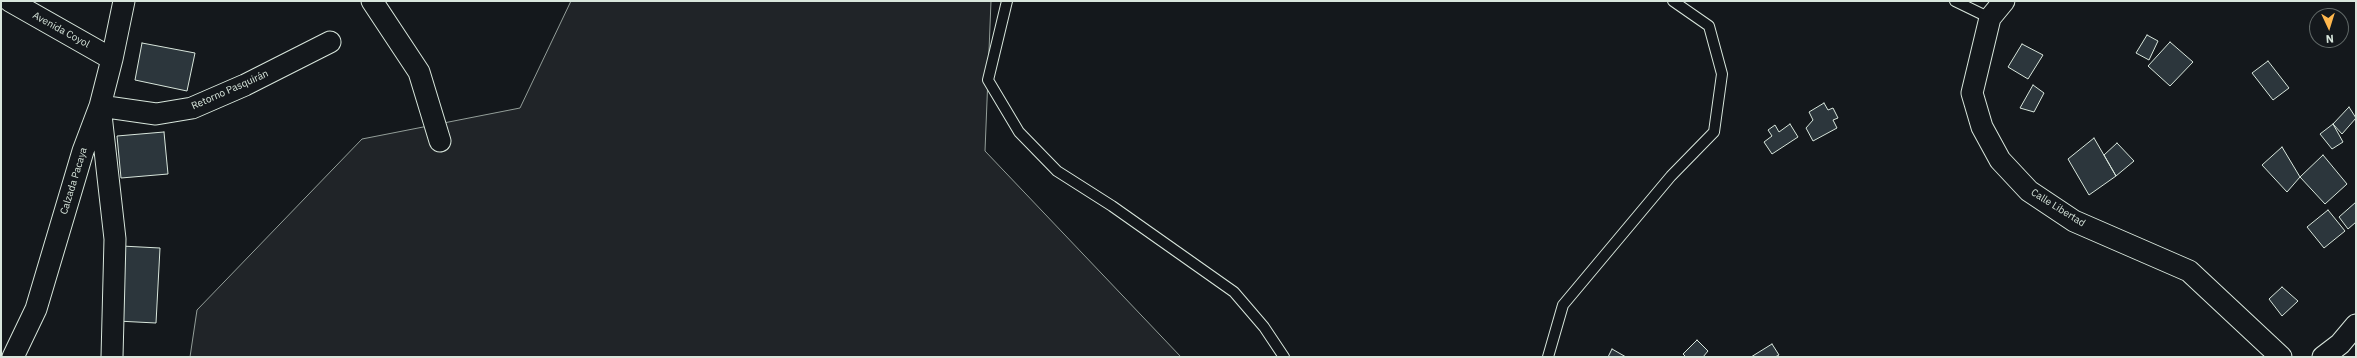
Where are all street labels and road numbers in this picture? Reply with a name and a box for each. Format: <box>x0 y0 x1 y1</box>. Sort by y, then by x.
street label: Avenida Coyol <box>30 9 92 51</box>
street label: Retorno Pasquirán <box>190 68 270 112</box>
street label: Calzada Pacaya <box>58 146 90 216</box>
street label: Calle Libertad <box>2029 186 2087 230</box>

